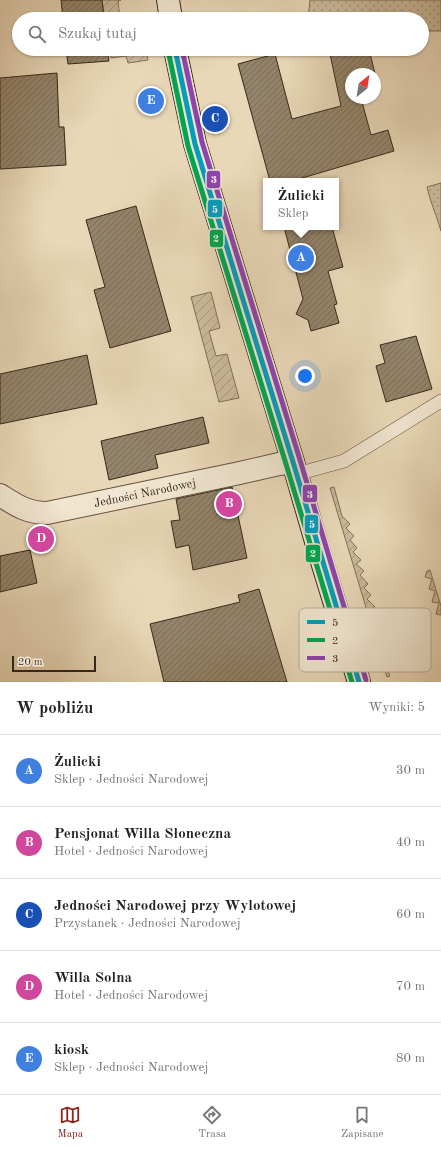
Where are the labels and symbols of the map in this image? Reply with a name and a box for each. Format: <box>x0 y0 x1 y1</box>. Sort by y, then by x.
north arrow <box>345 68 381 104</box>
pin: E <box>138 86 164 116</box>
pin: C <box>202 104 228 134</box>
line badge: 3 <box>206 170 221 189</box>
text: 3 <box>211 175 217 186</box>
line badge: 5 <box>207 199 223 218</box>
text: 5 <box>212 205 218 216</box>
line badge: 2 <box>209 229 224 248</box>
text: 2 <box>213 234 219 245</box>
pin: A <box>288 243 314 273</box>
your location <box>295 366 315 386</box>
street label: Jedności Narodowej <box>93 477 197 510</box>
line badge: 3 <box>302 484 318 503</box>
pin: B <box>216 489 242 519</box>
text: 3 <box>307 490 313 501</box>
line badge: 5 <box>304 514 319 534</box>
text: 5 <box>309 520 315 531</box>
pin: D <box>28 524 54 554</box>
line badge: 2 <box>305 544 321 563</box>
text: 2 <box>310 549 316 560</box>
legend <box>299 608 431 672</box>
text: 5 <box>332 618 338 629</box>
text: 2 <box>332 636 338 647</box>
scale bar <box>12 654 96 673</box>
text: 3 <box>332 654 338 665</box>

